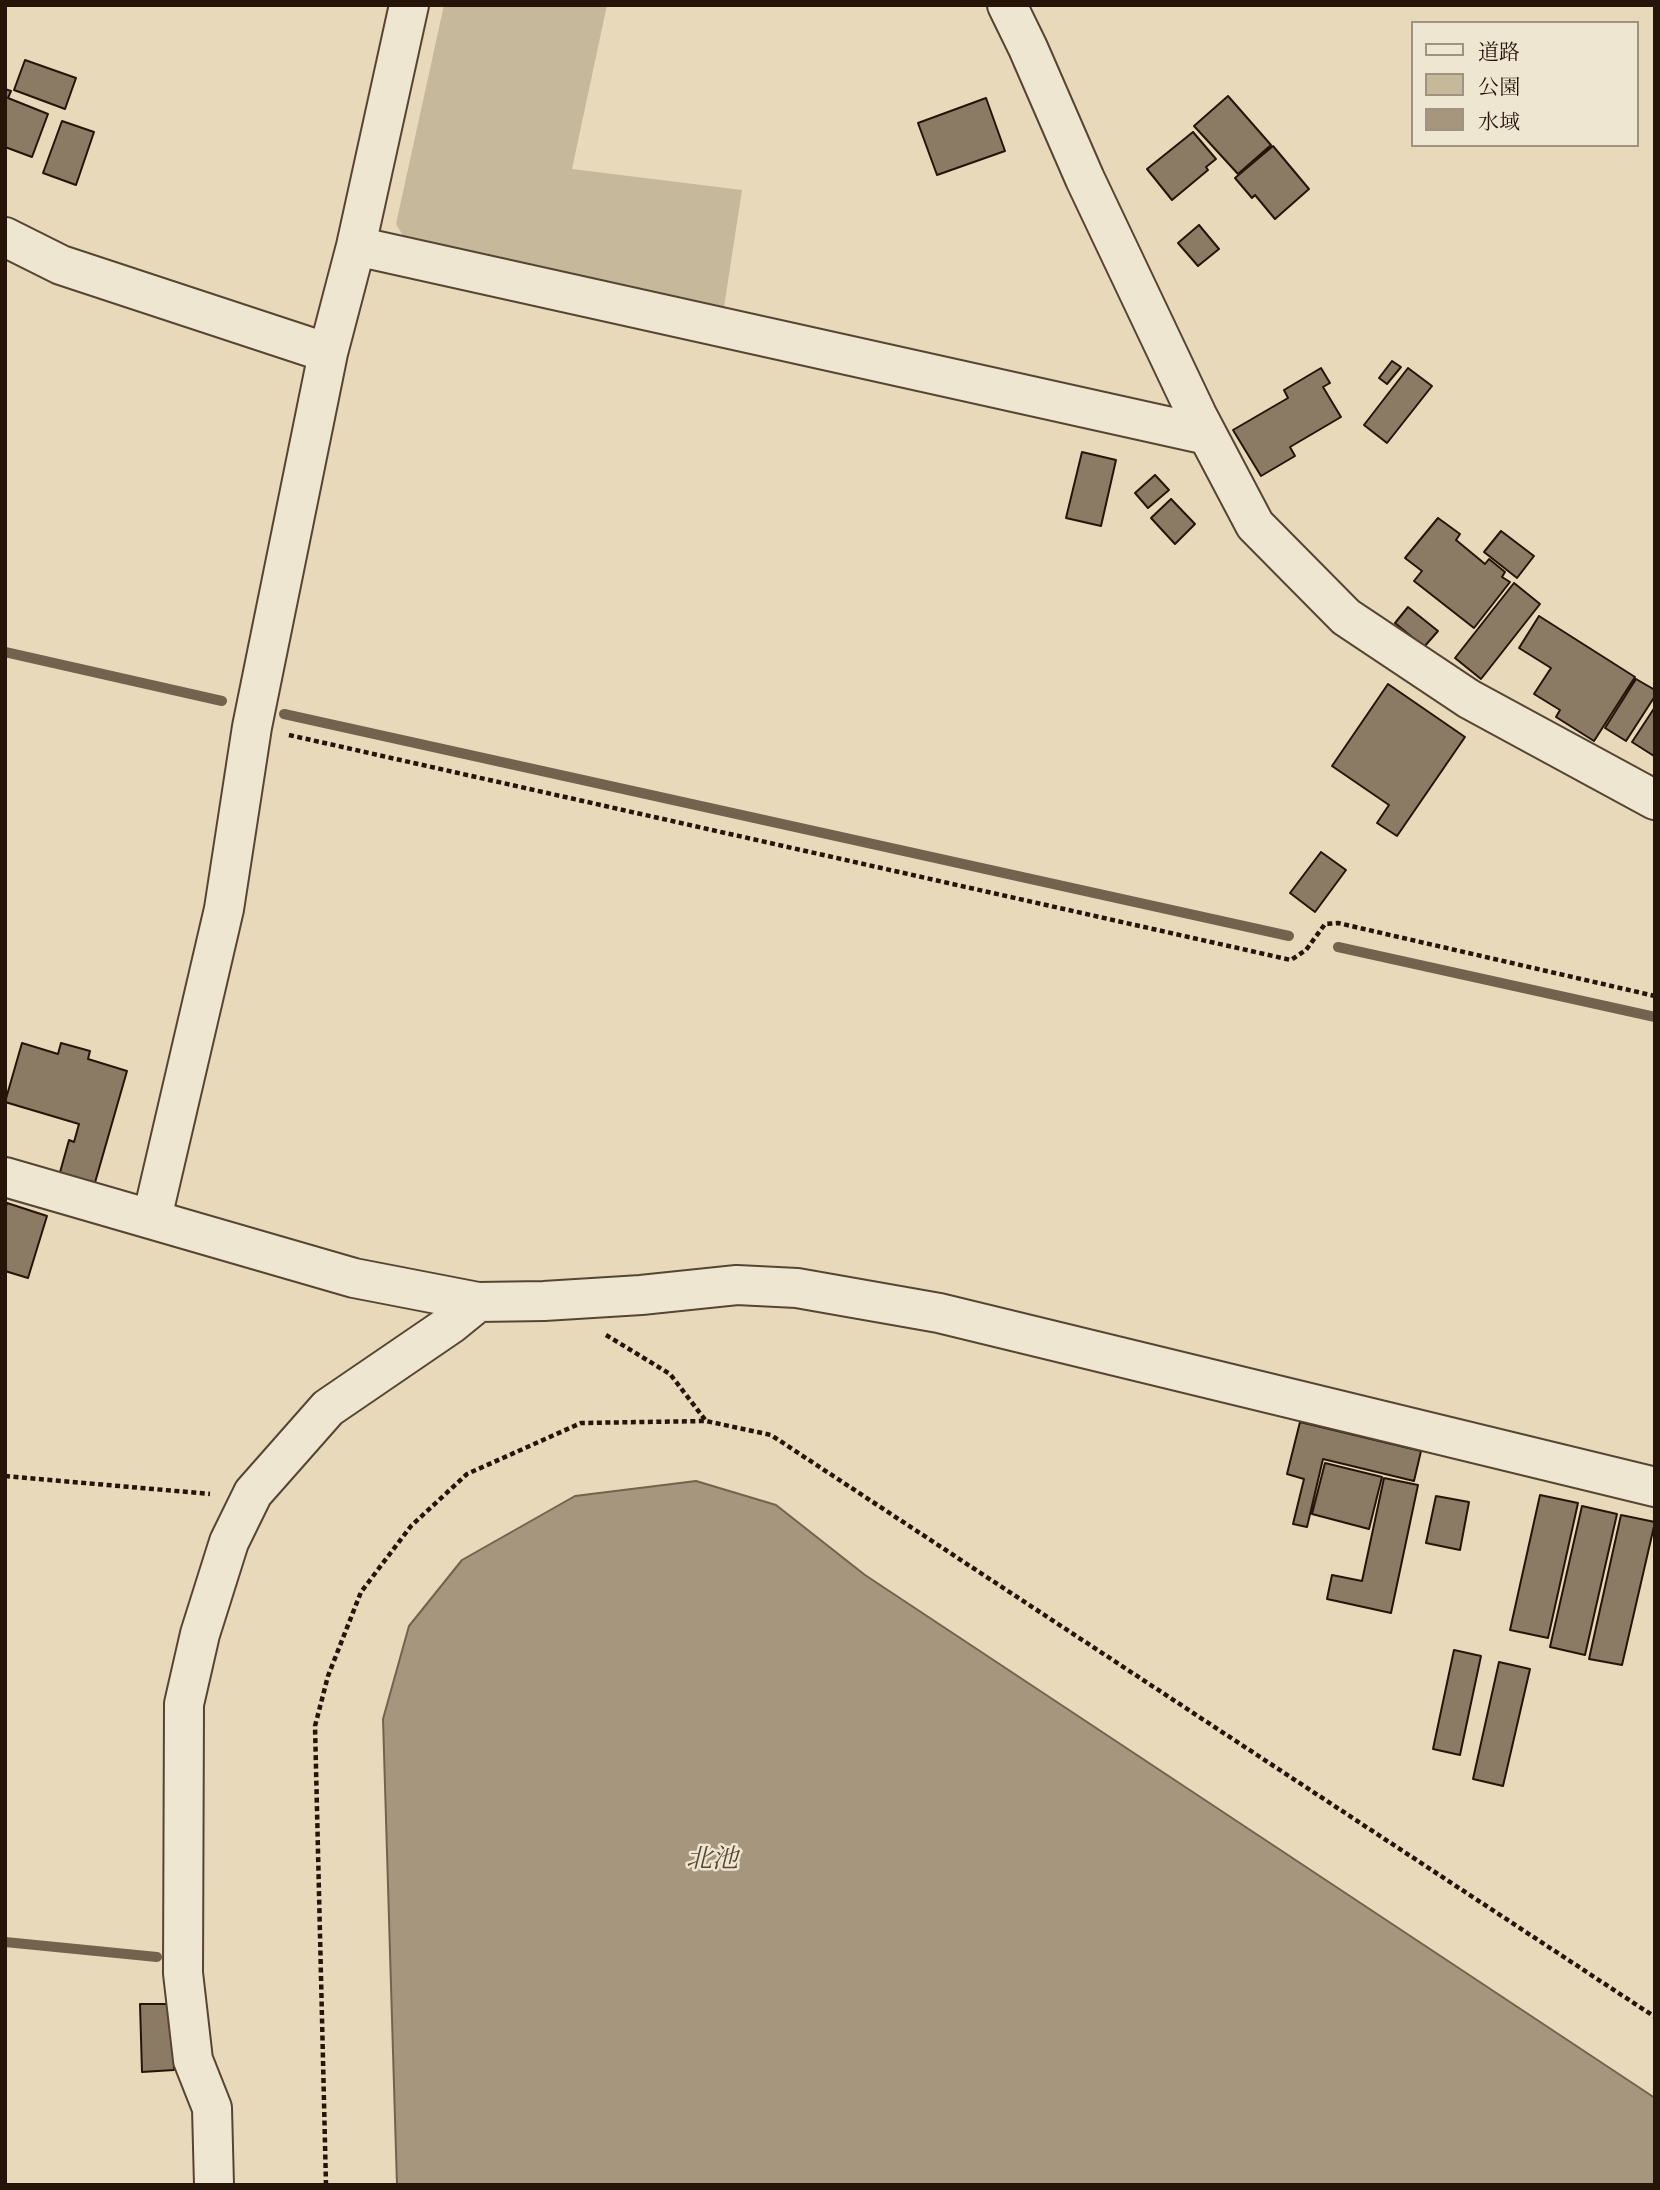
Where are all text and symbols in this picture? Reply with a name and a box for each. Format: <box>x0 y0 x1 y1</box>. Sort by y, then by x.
legend <box>1412 21 1639 147</box>
text: 道路 <box>1478 39 1520 65</box>
text: 公園 <box>1478 74 1520 100</box>
text: 水域 <box>1478 109 1520 135</box>
water label: 北池 <box>686 1845 738 1877</box>

